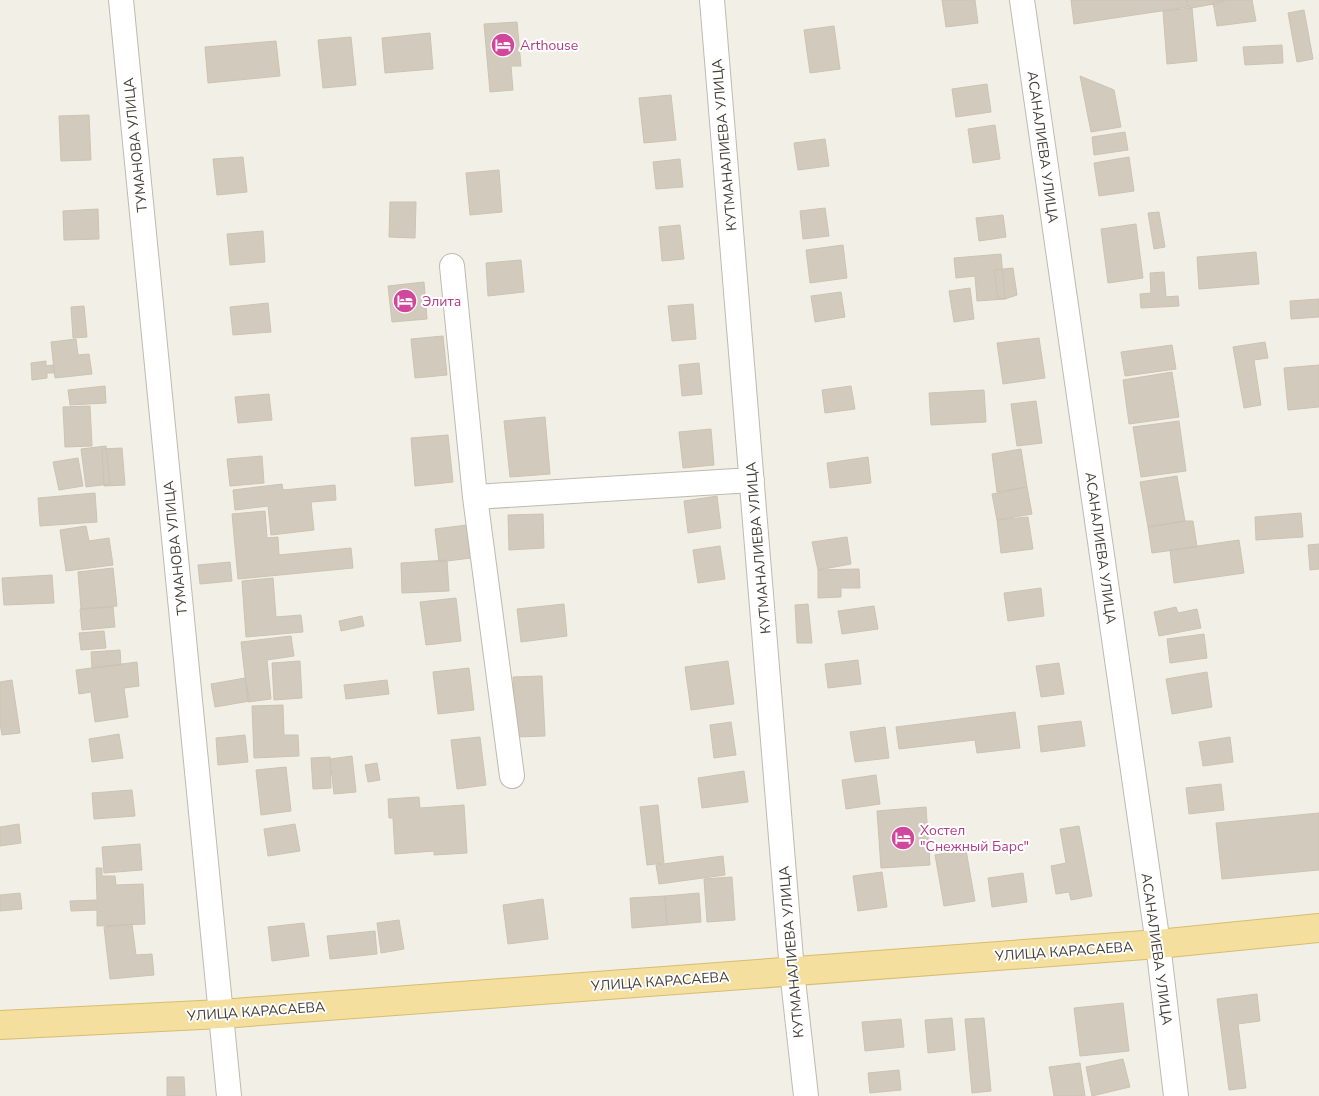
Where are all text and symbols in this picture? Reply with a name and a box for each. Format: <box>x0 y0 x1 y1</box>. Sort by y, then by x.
hotel icon: Arthouse <box>490 32 516 58</box>
place label: Arthouse <box>520 36 578 55</box>
street label: КУТМАНАЛИЕВА УЛИЦА <box>708 58 741 232</box>
street label: АСАНАЛИЕВА УЛИЦА <box>1022 70 1063 224</box>
street label: ТУМАНОВА УЛИЦА <box>119 77 152 213</box>
hotel icon: Элита <box>392 288 418 314</box>
place label: Элита <box>422 292 461 311</box>
street label: КУТМАНАЛИЕВА УЛИЦА <box>742 461 775 635</box>
street label: АСАНАЛИЕВА УЛИЦА <box>1080 471 1121 625</box>
street label: ТУМАНОВА УЛИЦА <box>159 480 192 616</box>
place label: Хостел "Снежный Барс" <box>920 821 1029 856</box>
hotel icon: Хостел "Снежный Барс" <box>890 825 916 851</box>
street label: КУТМАНАЛИЕВА УЛИЦА <box>775 865 808 1039</box>
street label: АСАНАЛИЕВА УЛИЦА <box>1136 872 1177 1026</box>
street label: УЛИЦА КАРАСАЕВА <box>993 937 1134 966</box>
street label: УЛИЦА КАРАСАЕВА <box>589 967 730 996</box>
street label: УЛИЦА КАРАСАЕВА <box>185 997 326 1026</box>

